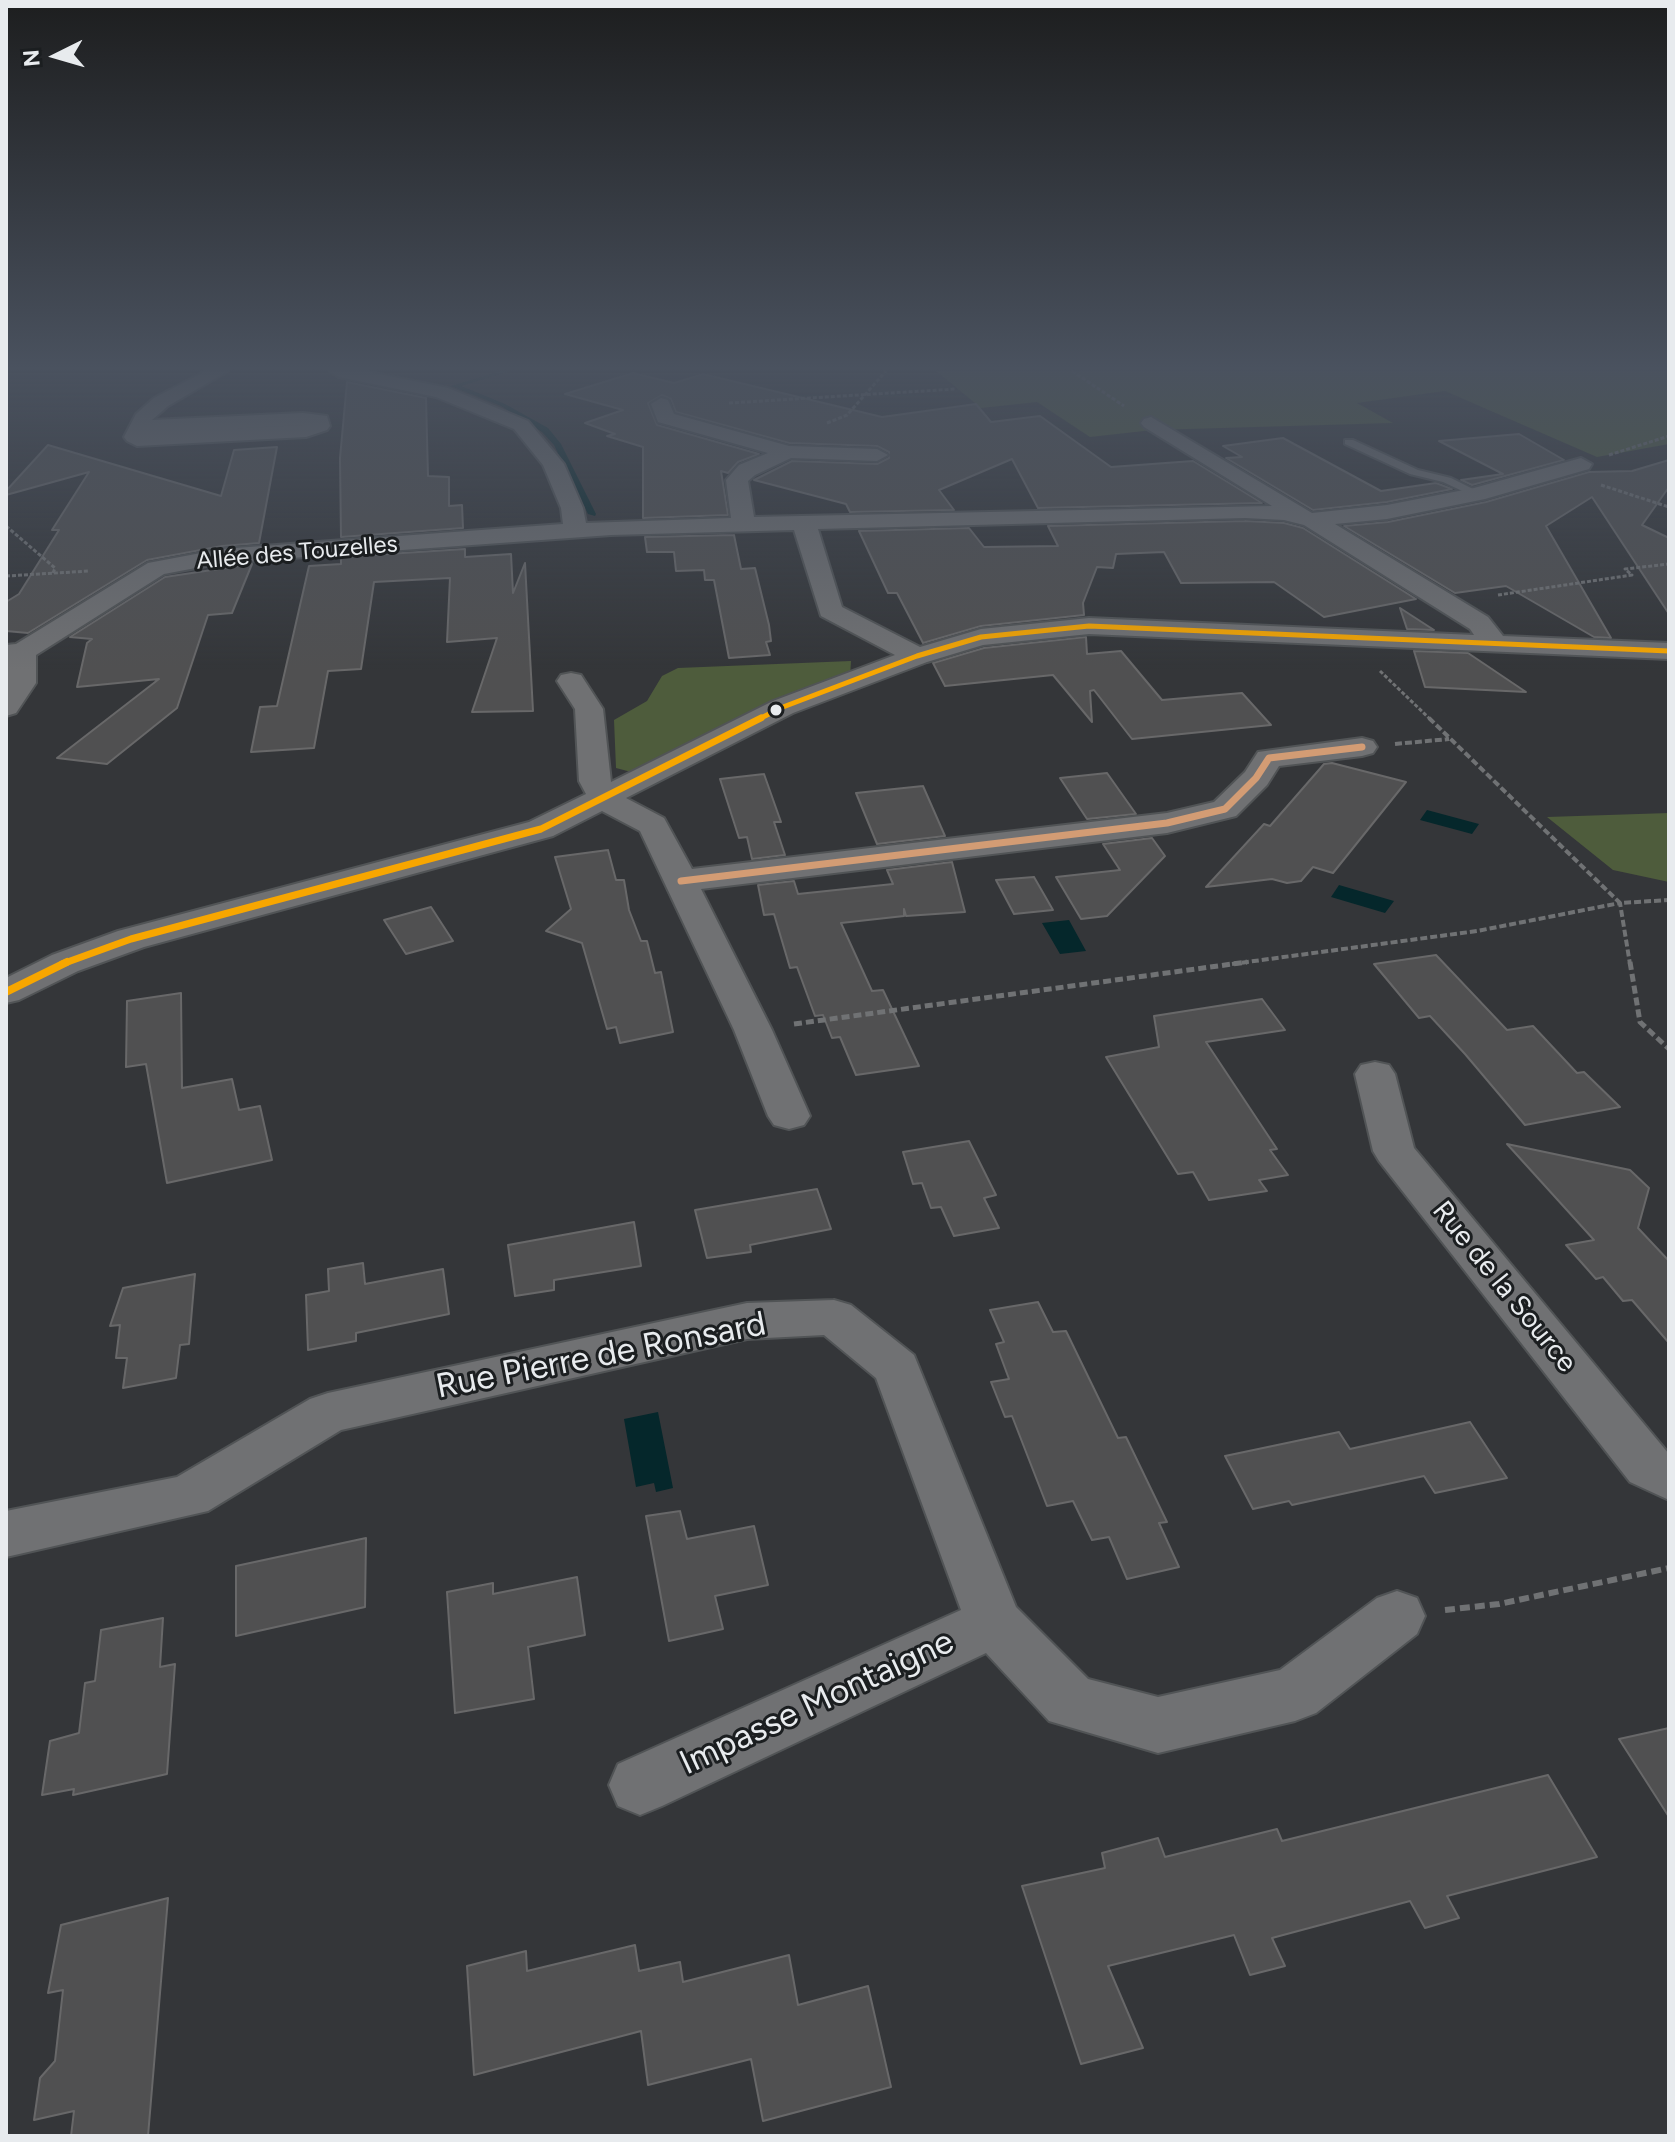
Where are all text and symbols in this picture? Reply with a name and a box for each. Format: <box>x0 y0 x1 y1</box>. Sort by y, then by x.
north arrow <box>16 16 96 96</box>
text: N <box>17 48 46 68</box>
street label: Allée des Touzelles <box>195 530 399 576</box>
unlabelled marker <box>768 702 784 718</box>
street label: Rue de la Source <box>1425 1195 1583 1379</box>
street label: Rue Pierre de Ronsard <box>433 1304 769 1408</box>
street label: Impasse Montaigne <box>674 1622 960 1784</box>

